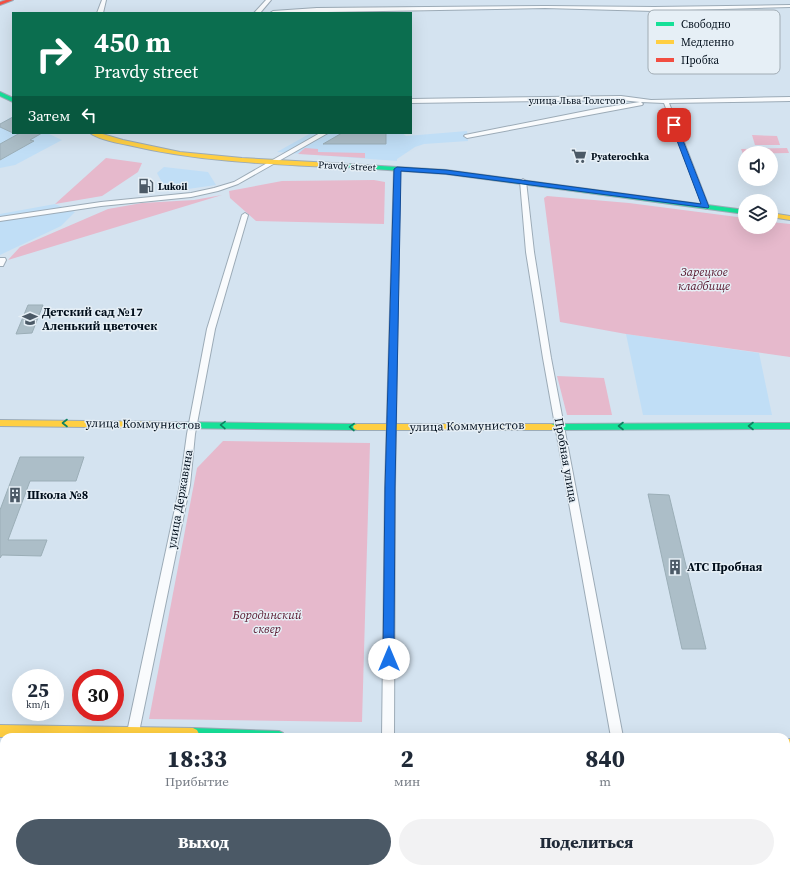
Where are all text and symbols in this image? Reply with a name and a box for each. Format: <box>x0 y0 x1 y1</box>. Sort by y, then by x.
legend <box>648 10 780 74</box>
text: Свободно <box>681 17 731 32</box>
text: 450 m <box>94 23 171 61</box>
icon: right <box>28 28 80 80</box>
text: Медленно <box>681 35 734 50</box>
text: Пробка <box>681 53 720 68</box>
text: Pravdy street <box>94 59 198 84</box>
street label: улица Льва Толстого <box>529 94 626 107</box>
icon: left <box>78 104 100 126</box>
text: Затем <box>28 105 70 126</box>
pin <box>657 108 691 142</box>
icon: arrive <box>663 114 685 136</box>
map controls <box>738 146 778 234</box>
button: sound <box>738 146 778 186</box>
supermarket icon: Pyaterochka <box>570 147 588 165</box>
place label: Pyaterochka <box>591 150 650 163</box>
street label: Pravdy street <box>318 158 377 174</box>
fuel station icon: Lukoil <box>137 177 155 195</box>
place label: Lukoil <box>158 180 188 193</box>
button: layers <box>738 194 778 234</box>
park label: Зарецкое кладбище <box>678 264 730 294</box>
place label: Детский сад №17 Аленький цветочек <box>42 304 157 334</box>
school or university icon: Детский сад №17 Аленький цветочек <box>21 310 39 328</box>
street label: улица Коммунистов <box>86 415 200 433</box>
street label: Пробная улица <box>551 416 581 504</box>
street label: улица Коммунистов <box>410 417 524 435</box>
one-way arrow <box>62 419 68 427</box>
one-way arrow <box>220 421 226 429</box>
one-way arrow <box>618 422 624 430</box>
one-way arrow <box>748 422 754 430</box>
one-way arrow <box>349 423 355 431</box>
street label: улица Державина <box>163 447 197 550</box>
building icon: Школа №8 <box>6 486 24 504</box>
place label: Школа №8 <box>27 487 88 503</box>
building icon: АТС Пробная <box>666 558 684 576</box>
place label: АТС Пробная <box>687 559 763 575</box>
park label: Бородинский сквер <box>231 607 302 637</box>
position arrow <box>368 638 410 680</box>
speed limit sign: 30 <box>72 669 124 721</box>
text: 25 <box>27 676 49 704</box>
text: km/h <box>26 698 50 711</box>
text: 18:33 <box>167 742 227 775</box>
text: 2 <box>401 742 414 775</box>
text: 840 <box>585 742 625 775</box>
text: Прибытие <box>165 773 229 790</box>
text: мин <box>394 773 420 790</box>
text: m <box>599 773 611 790</box>
button: Выход <box>16 819 391 865</box>
button: Поделиться <box>399 819 774 865</box>

